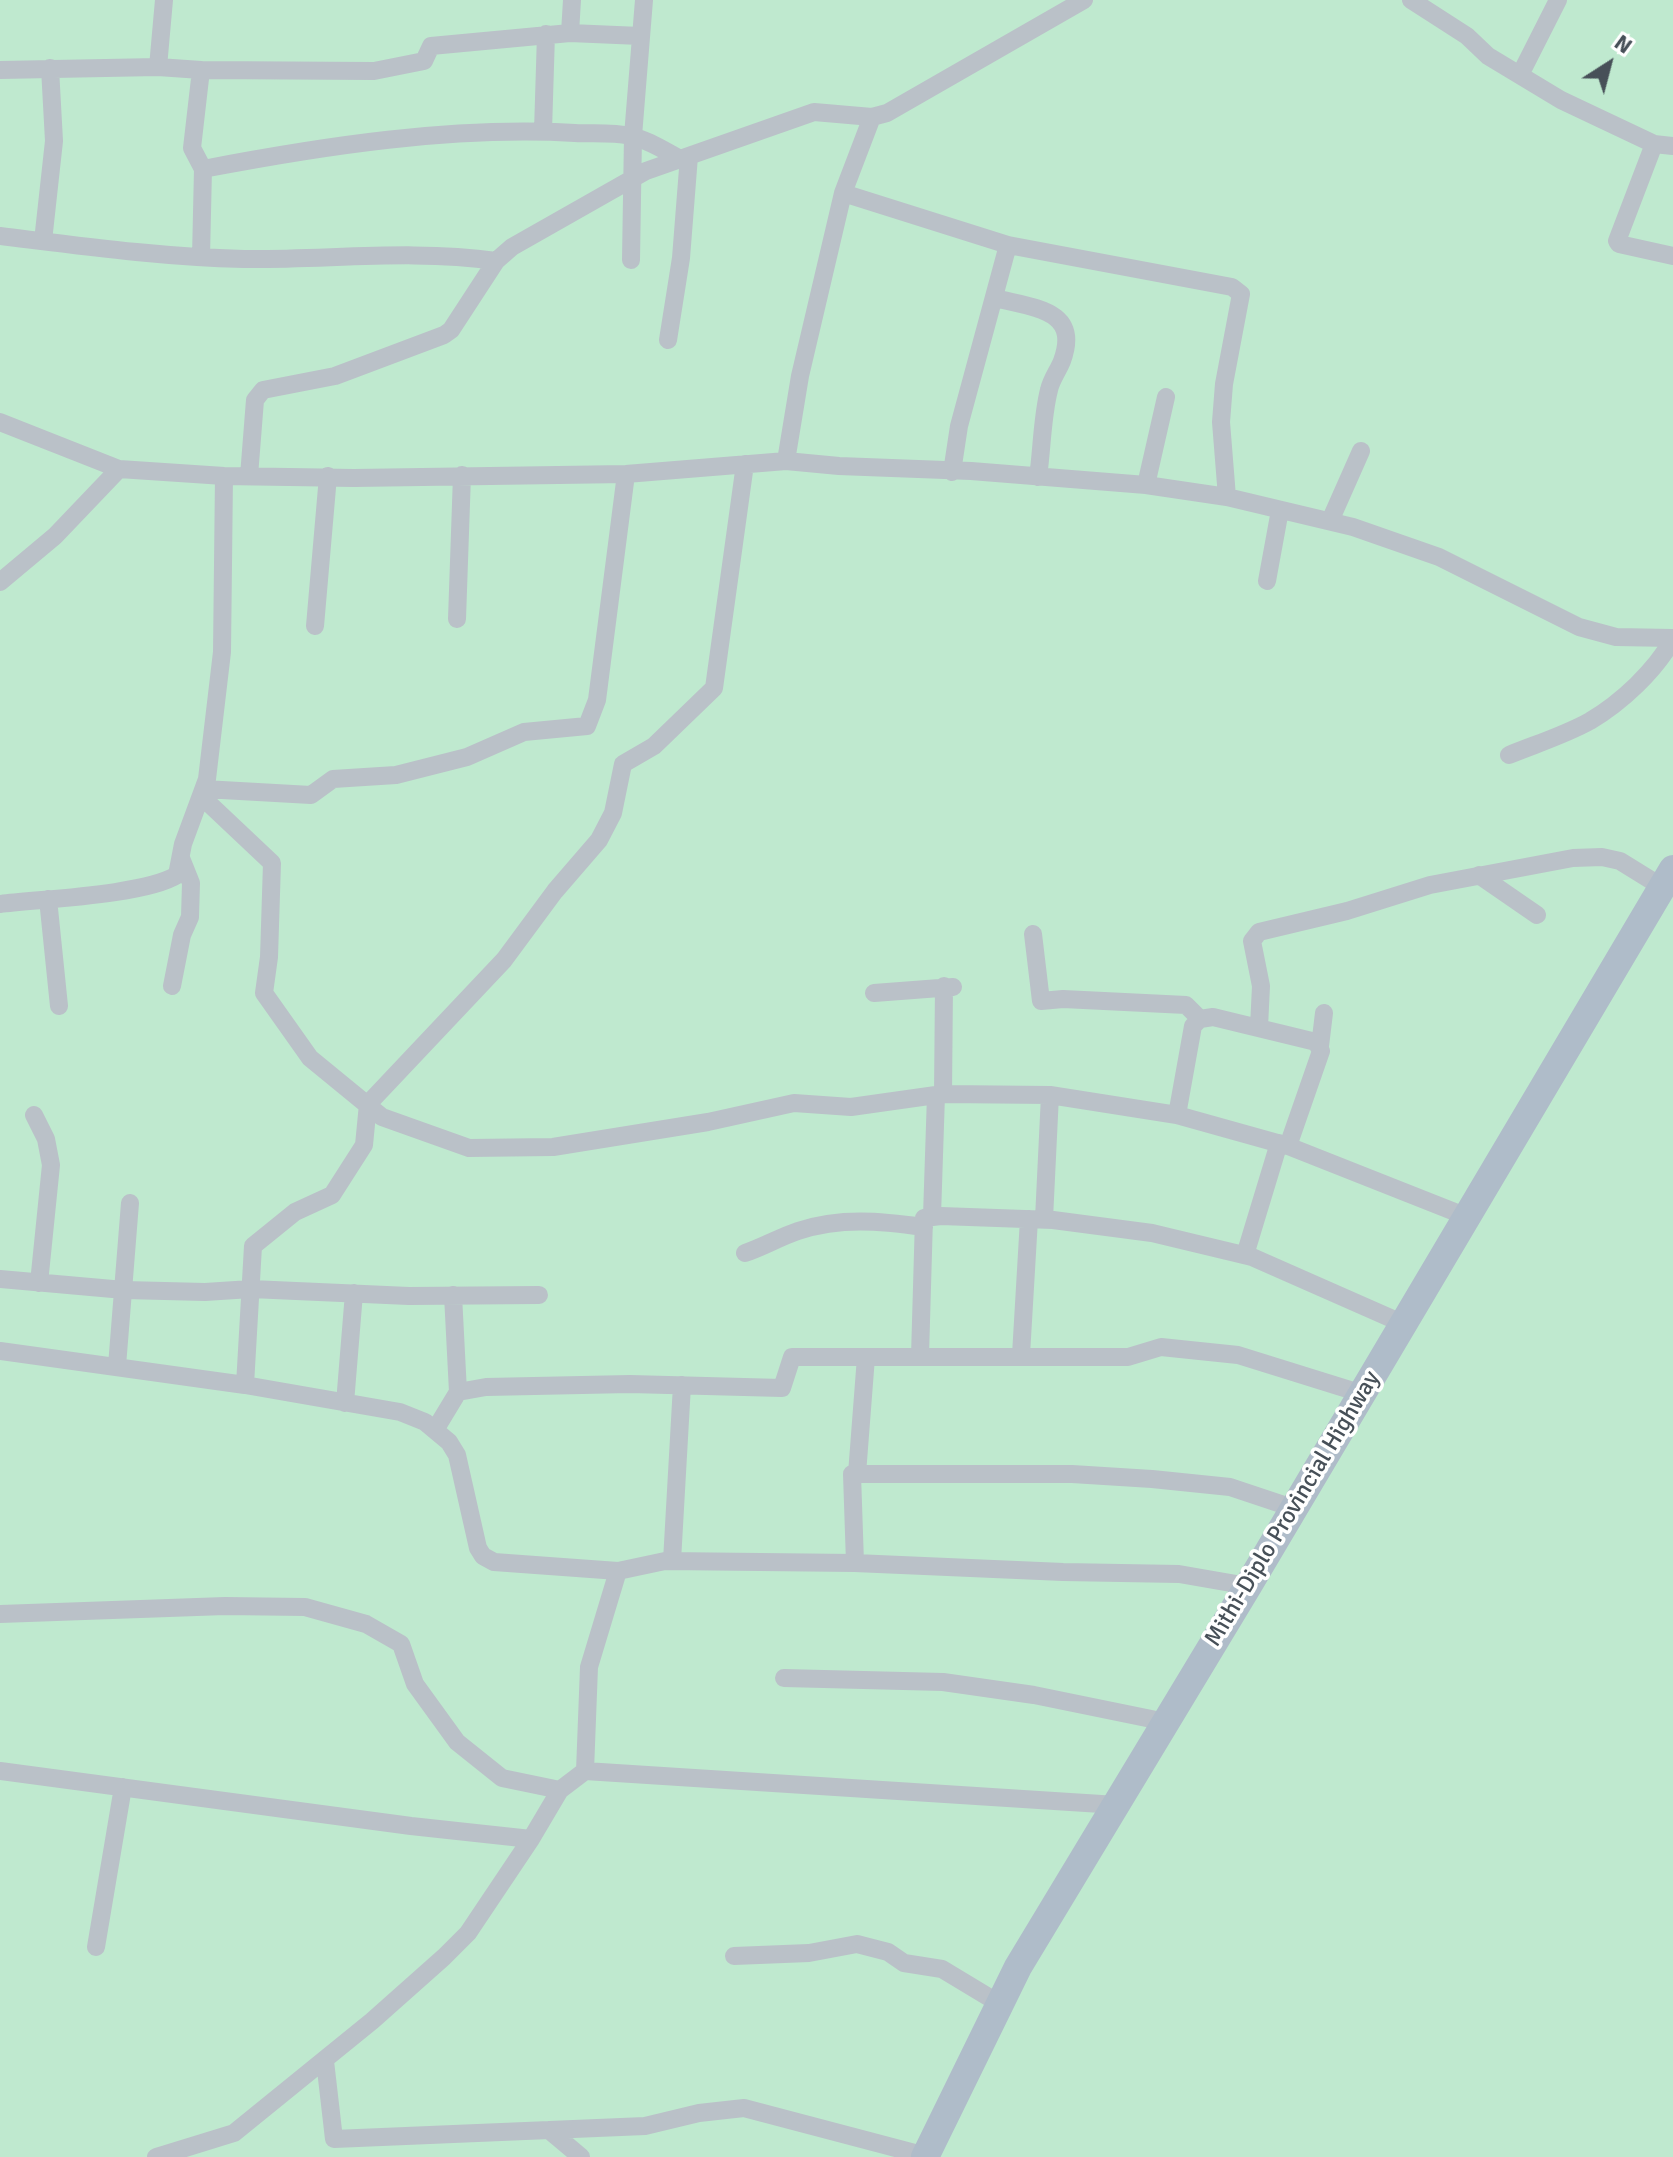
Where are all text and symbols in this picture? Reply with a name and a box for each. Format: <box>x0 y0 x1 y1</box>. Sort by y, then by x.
north arrow <box>1569 24 1649 104</box>
text: N <box>1609 29 1638 60</box>
street label: Mithi-Diplo Provincial Highway <box>1199 1366 1387 1652</box>

